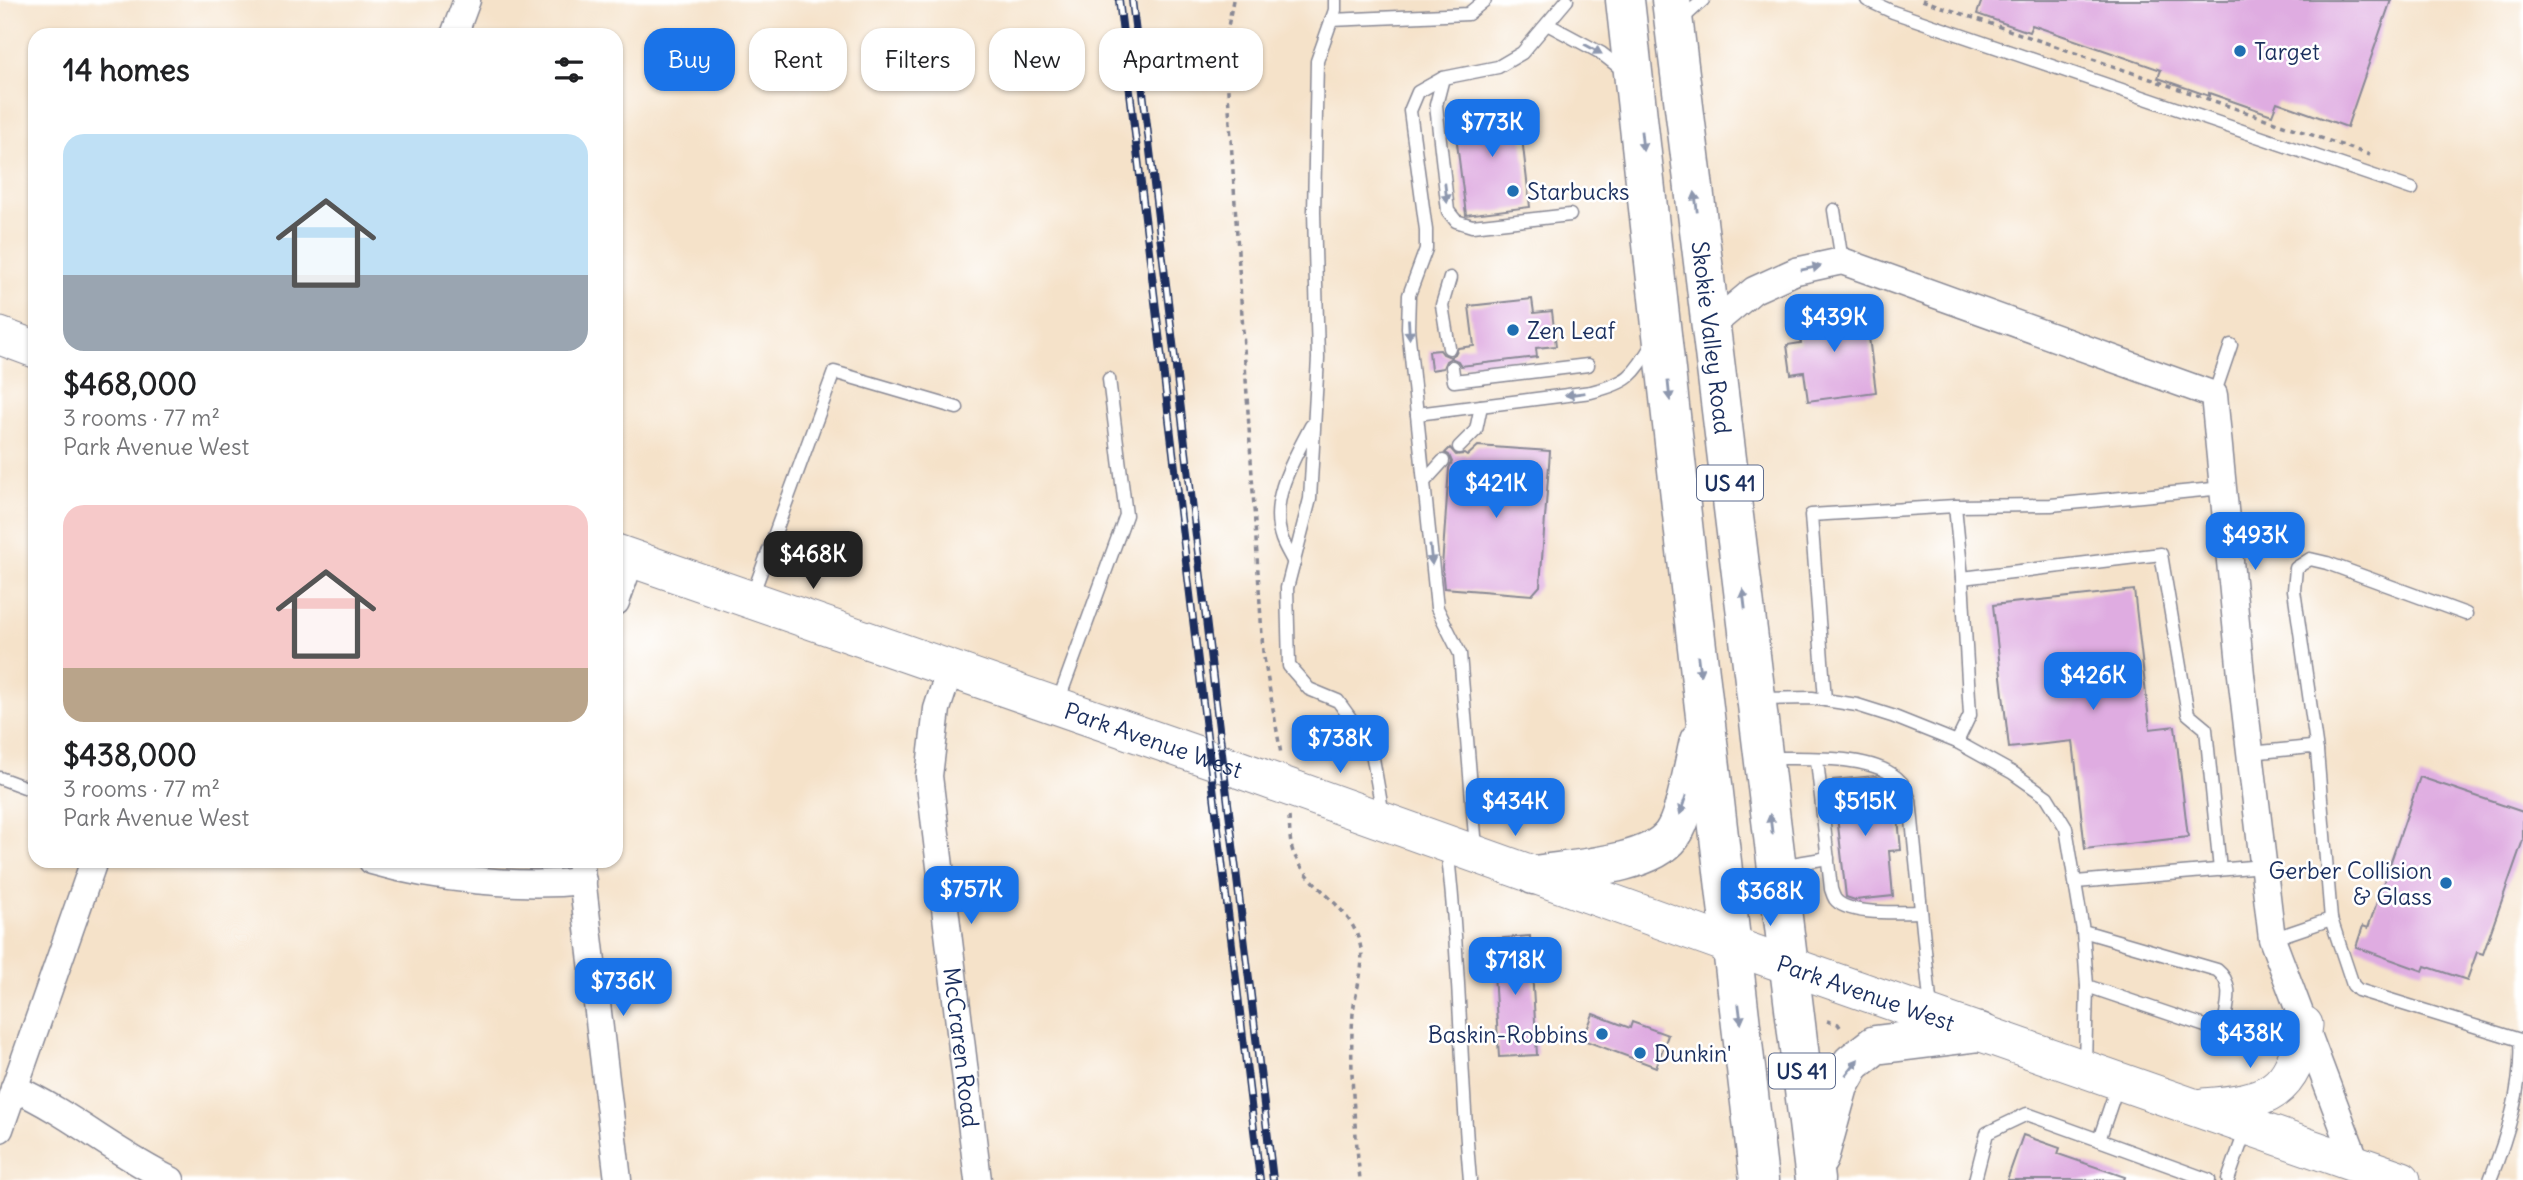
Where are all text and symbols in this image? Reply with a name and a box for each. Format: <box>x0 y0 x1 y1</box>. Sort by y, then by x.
chip: Buy <box>644 28 735 91</box>
chip: Rent <box>749 28 847 91</box>
chip: Filters <box>861 28 975 91</box>
chip: New <box>989 28 1085 91</box>
chip: Apartment <box>1099 28 1263 91</box>
place label: Target <box>2254 37 2320 66</box>
one-way arrow <box>1584 42 1603 55</box>
marker: Target <box>2232 43 2248 59</box>
text: 14 homes <box>63 51 190 89</box>
icon: filters <box>550 51 588 89</box>
pin: $773K <box>1443 100 1541 159</box>
text: $773K <box>1461 107 1523 136</box>
one-way arrow <box>1637 130 1648 152</box>
place label: Starbucks <box>1527 177 1630 206</box>
icon: home <box>263 180 389 306</box>
one-way arrow <box>1441 183 1452 205</box>
marker: Starbucks <box>1505 183 1521 199</box>
one-way arrow <box>1691 191 1702 213</box>
street label: Skokie Valley Road <box>1686 239 1738 435</box>
one-way arrow <box>1800 262 1822 273</box>
pin: $439K <box>1785 294 1883 354</box>
text: $439K <box>1801 302 1867 331</box>
place label: Zen Leaf <box>1527 316 1616 345</box>
one-way arrow <box>1403 318 1414 340</box>
marker: Zen Leaf <box>1505 322 1521 338</box>
text: $468,000 <box>63 365 197 403</box>
one-way arrow <box>1664 381 1675 403</box>
one-way arrow <box>1564 388 1586 399</box>
text: 3 rooms · 77 m² <box>63 403 220 432</box>
text: Park Avenue West <box>63 432 249 461</box>
pin: $421K <box>1447 461 1545 520</box>
road number: US 41 <box>1697 466 1763 500</box>
text: $421K <box>1465 468 1527 497</box>
pin: $493K <box>2206 512 2304 572</box>
text: $493K <box>2222 520 2288 549</box>
pin: $468K <box>764 532 862 591</box>
text: $468K <box>780 539 846 568</box>
one-way arrow <box>1426 545 1437 567</box>
icon: home <box>263 551 389 677</box>
one-way arrow <box>1738 587 1749 609</box>
pin: $426K <box>2044 652 2142 712</box>
one-way arrow <box>1694 655 1705 677</box>
text: $426K <box>2060 660 2126 689</box>
street label: Park Avenue West <box>1061 695 1247 784</box>
pin: $738K <box>1291 716 1389 775</box>
text: $738K <box>1308 723 1372 752</box>
text: $438,000 <box>63 736 197 774</box>
text: 3 rooms · 77 m² <box>63 774 220 803</box>
pin: $434K <box>1466 778 1564 838</box>
pin: $515K <box>1816 778 1914 838</box>
text: $434K <box>1482 786 1548 815</box>
text: $515K <box>1834 786 1896 815</box>
one-way arrow <box>1677 795 1688 816</box>
text: Park Avenue West <box>63 803 249 832</box>
one-way arrow <box>1766 813 1777 835</box>
place label: Gerber Collision & Glass <box>2269 856 2432 911</box>
pin: $757K <box>922 866 1020 926</box>
pin: $368K <box>1721 869 1819 928</box>
text: $757K <box>940 874 1002 903</box>
marker: Gerber Collision & Glass <box>2438 875 2454 891</box>
text: $368K <box>1737 876 1803 905</box>
pin: $718K <box>1466 937 1564 997</box>
text: $718K <box>1485 945 1545 974</box>
street label: Park Avenue West <box>1773 948 1959 1037</box>
pin: $736K <box>574 958 672 1018</box>
text: $736K <box>591 966 655 995</box>
street label: McCraren Road <box>938 966 986 1129</box>
one-way arrow <box>1734 1003 1745 1025</box>
pin: $438K <box>2201 1010 2299 1070</box>
text: $438K <box>2217 1018 2283 1047</box>
place label: Baskin-Robbins <box>1428 1020 1588 1049</box>
marker: Baskin-Robbins <box>1594 1026 1610 1042</box>
place label: Dunkin' <box>1654 1039 1731 1068</box>
marker: Dunkin' <box>1632 1045 1648 1061</box>
road number: US 41 <box>1769 1054 1835 1088</box>
one-way arrow <box>1844 1058 1859 1076</box>

